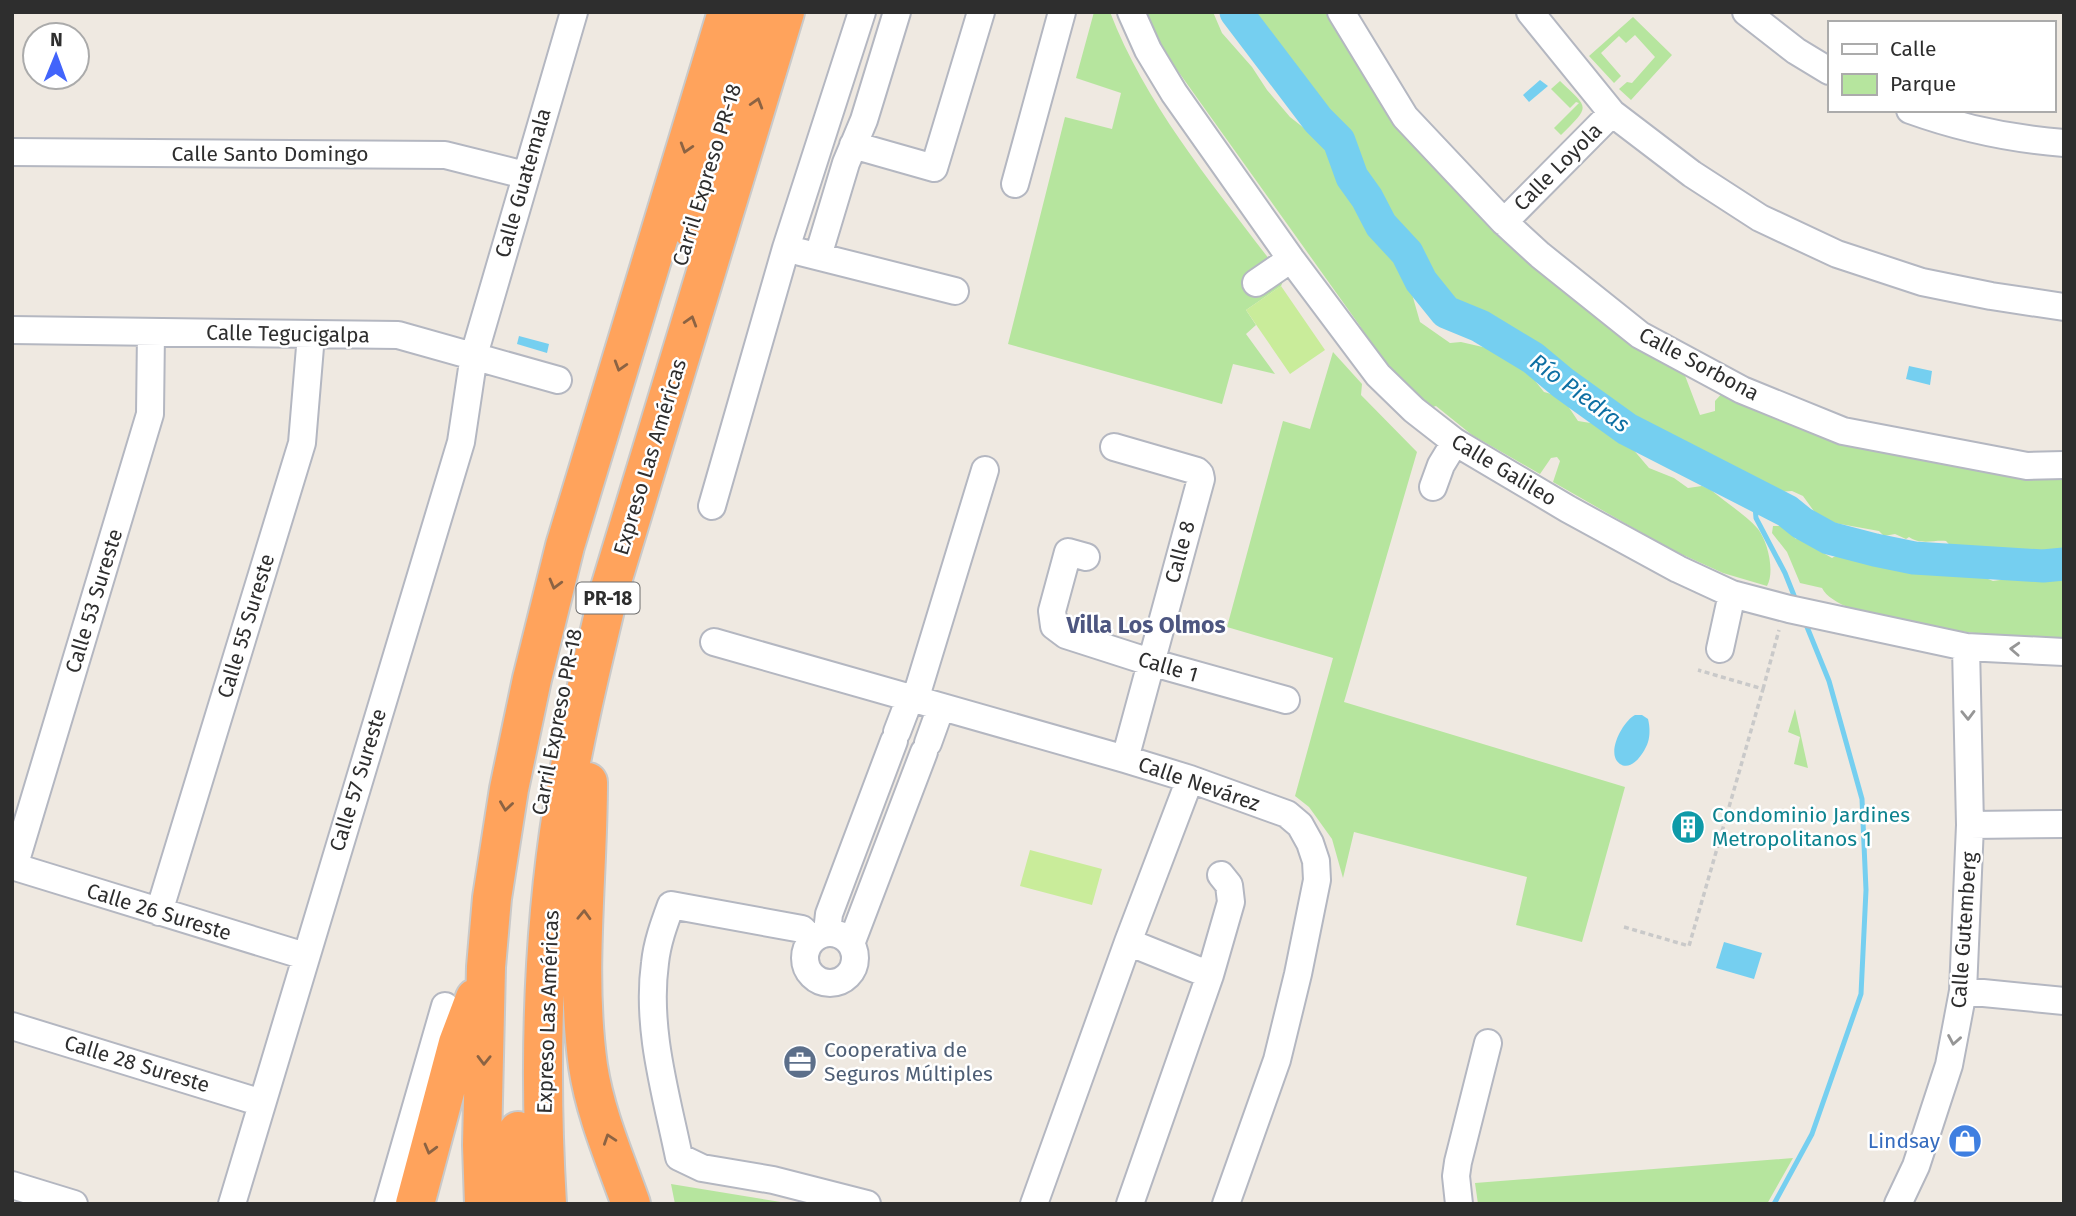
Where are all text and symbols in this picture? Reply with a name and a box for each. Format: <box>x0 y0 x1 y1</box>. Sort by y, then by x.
north arrow <box>21 21 91 91</box>
legend <box>1828 21 2055 112</box>
text: N <box>50 28 63 51</box>
text: Calle <box>1890 36 1936 62</box>
text: Parque <box>1890 71 1956 97</box>
street label: Carril Expreso PR-18 <box>667 81 747 269</box>
one-way arrow <box>749 97 764 109</box>
street label: Calle Guatemala <box>489 105 557 261</box>
street label: Calle Loyola <box>1508 117 1608 217</box>
street label: Calle Santo Domingo <box>171 141 369 167</box>
one-way arrow <box>679 142 694 154</box>
one-way arrow <box>683 315 697 327</box>
street label: Calle Tegucigalpa <box>206 320 370 348</box>
street label: Calle Sorbona <box>1635 321 1763 407</box>
water label: Río Piedras <box>1525 348 1636 439</box>
street label: Expreso Las Américas <box>608 356 692 558</box>
one-way arrow <box>613 359 628 371</box>
street label: Calle Galileo <box>1447 428 1561 512</box>
street label: Calle 8 <box>1159 518 1201 586</box>
street label: Calle 53 Sureste <box>60 526 128 676</box>
street label: Calle 55 Sureste <box>212 551 280 701</box>
one-way arrow <box>549 578 563 590</box>
road number: PR-18 <box>576 582 640 614</box>
district label: Villa Los Olmos <box>1065 611 1226 639</box>
street label: Carril Expreso PR-18 <box>526 627 588 817</box>
one-way arrow <box>2009 642 2020 657</box>
street label: Calle 1 <box>1135 646 1201 688</box>
street label: Calle 57 Sureste <box>324 705 392 855</box>
one-way arrow <box>1960 710 1975 721</box>
street label: Calle Nevárez <box>1135 751 1263 817</box>
one-way arrow <box>499 800 514 812</box>
place label: Condominio Jardines Metropolitanos 1 <box>1712 802 1910 852</box>
building icon: Condominio Jardines Metropolitanos 1 <box>1669 808 1707 846</box>
street label: Calle Gutemberg <box>1946 851 1982 1009</box>
street label: Calle 26 Sureste <box>83 878 235 946</box>
one-way arrow <box>577 909 592 920</box>
street label: Expreso Las Américas <box>531 910 565 1114</box>
street label: Calle 28 Sureste <box>61 1030 213 1098</box>
one-way arrow <box>1947 1034 1962 1046</box>
place label: Cooperativa de Seguros Múltiples <box>824 1037 993 1087</box>
office icon: Cooperativa de Seguros Múltiples <box>781 1043 819 1081</box>
one-way arrow <box>476 1055 492 1065</box>
shop icon: Lindsay <box>1946 1122 1984 1160</box>
place label: Lindsay <box>1868 1128 1941 1154</box>
one-way arrow <box>603 1134 617 1146</box>
one-way arrow <box>424 1143 438 1155</box>

